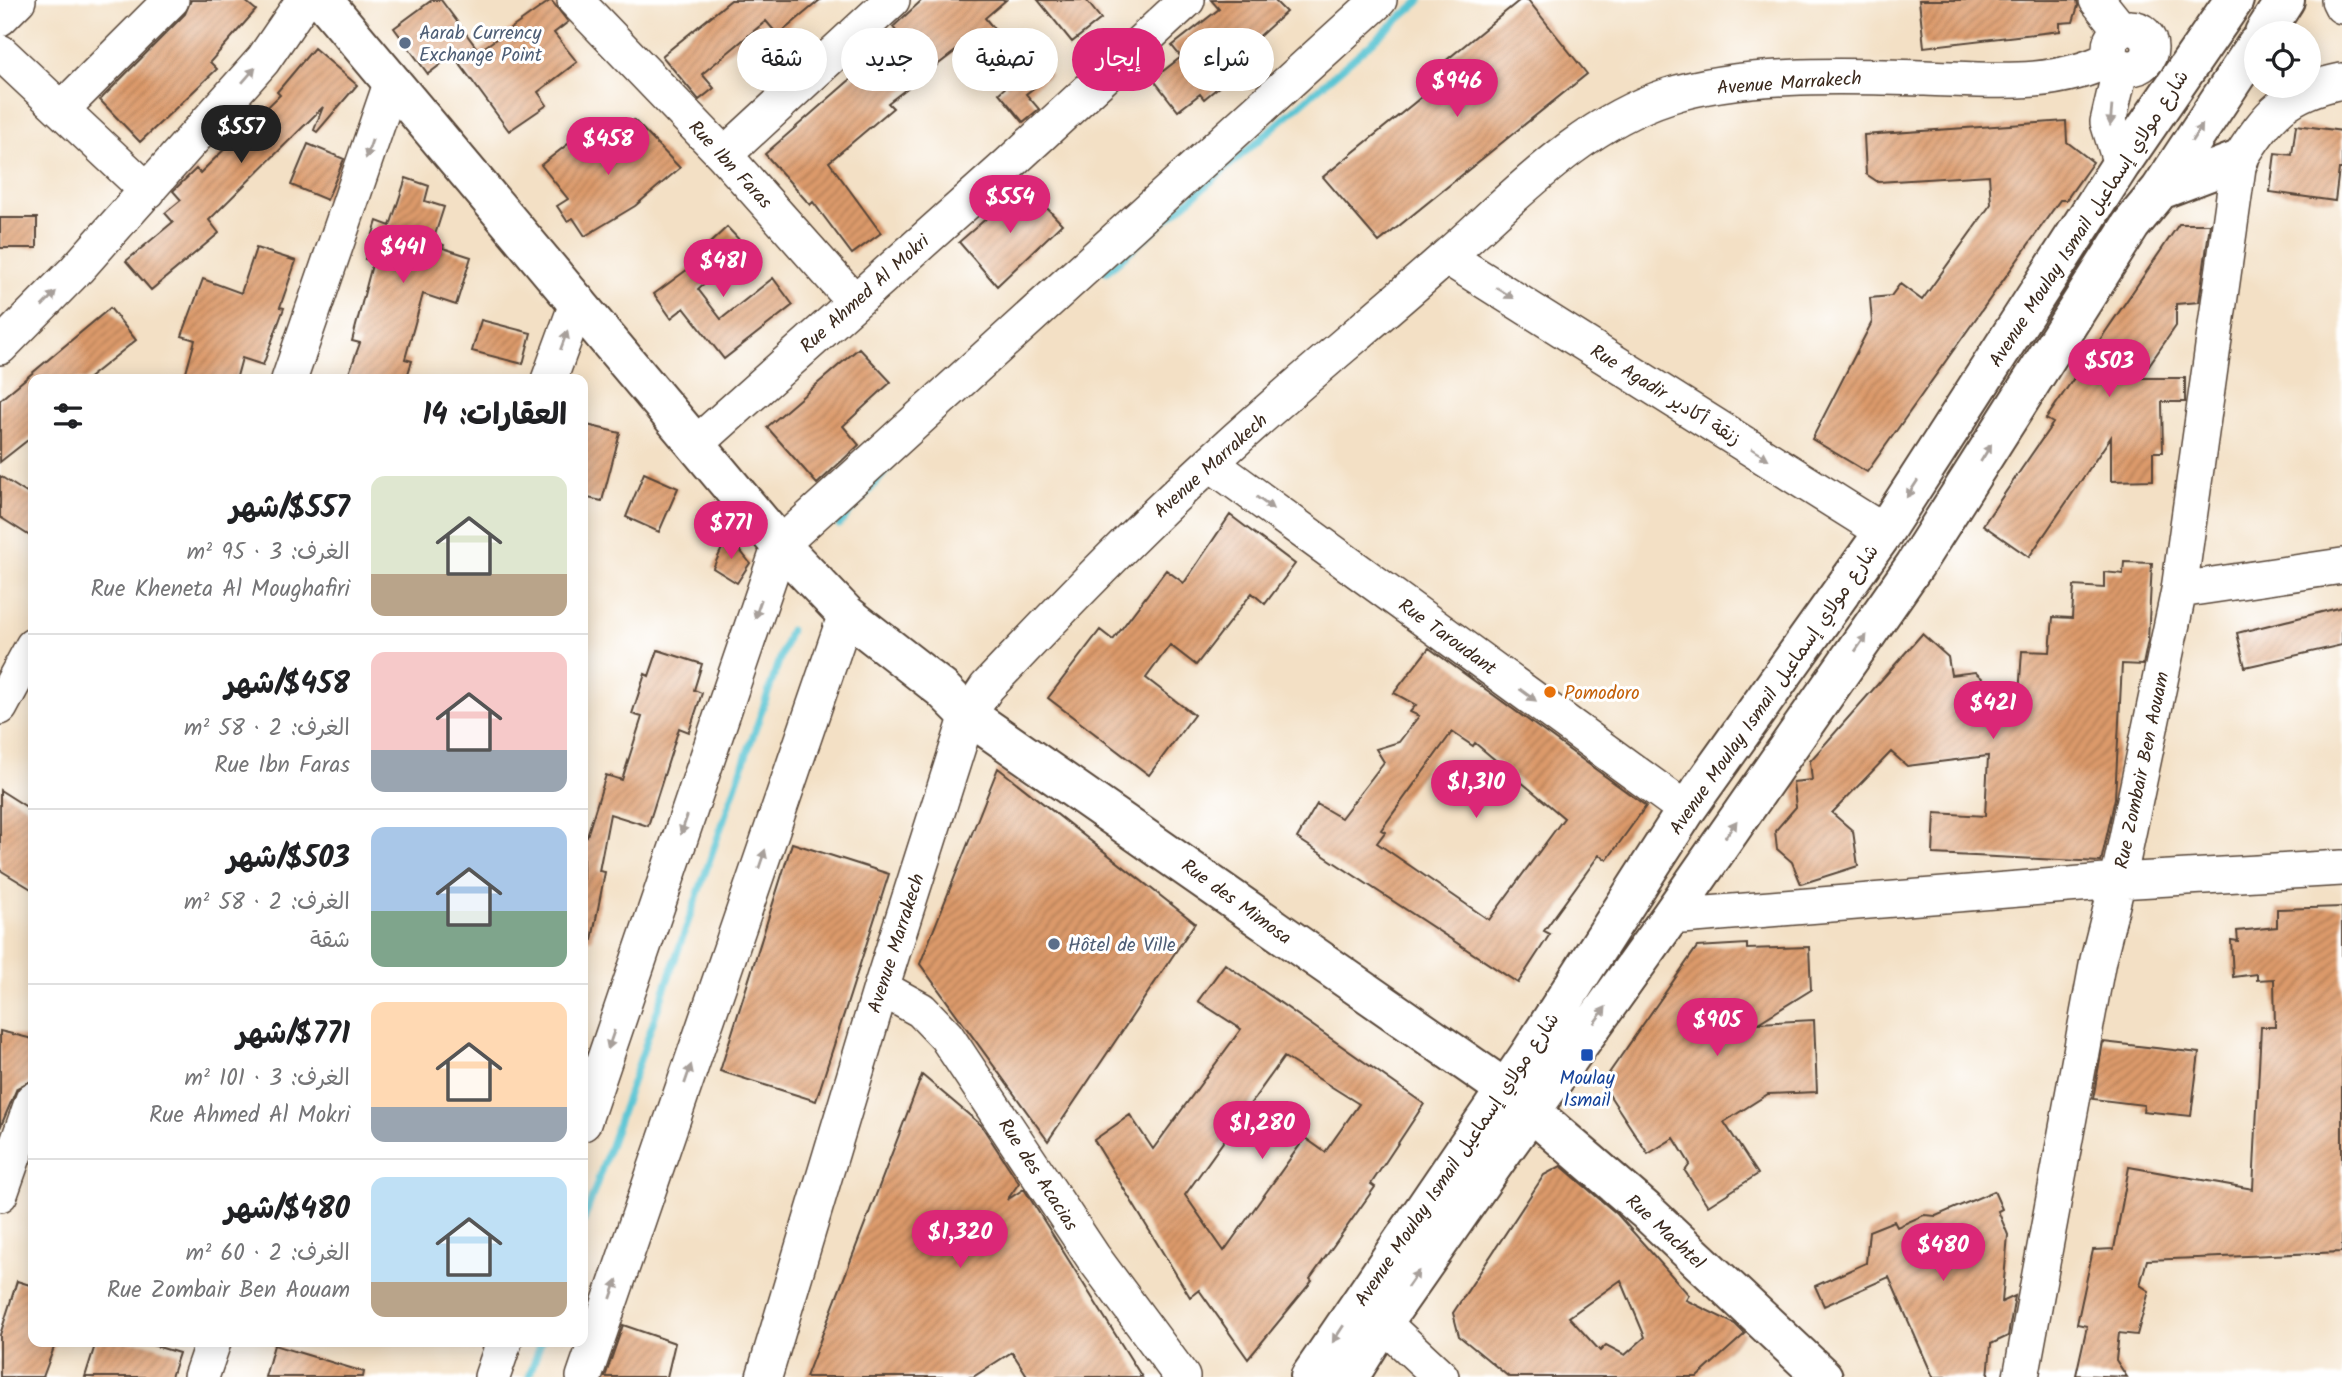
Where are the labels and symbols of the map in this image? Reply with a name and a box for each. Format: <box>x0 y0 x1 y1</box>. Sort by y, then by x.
place label: Aarab Currency Exchange Point <box>419 19 543 71</box>
marker: Aarab Currency Exchange Point <box>397 35 413 51</box>
pin: $946 <box>1416 60 1498 119</box>
street label: Avenue Marrakech <box>1716 64 1863 104</box>
street label: Avenue Moulay Ismail شارع مولاي إسماعيل <box>1982 65 2197 374</box>
one-way arrow <box>241 67 257 84</box>
one-way arrow <box>2105 105 2116 127</box>
pin: $557 <box>200 106 282 165</box>
street label: Rue Ibn Faras <box>680 114 779 217</box>
pin: $458 <box>567 118 649 177</box>
one-way arrow <box>2191 124 2204 143</box>
one-way arrow <box>363 138 374 159</box>
pin: $554 <box>969 176 1051 235</box>
pin: $441 <box>362 226 444 285</box>
street label: Rue Ahmed Al Mokri <box>794 227 938 361</box>
pin: $481 <box>682 240 764 299</box>
one-way arrow <box>1495 286 1515 299</box>
one-way arrow <box>40 291 56 308</box>
one-way arrow <box>558 330 569 351</box>
street label: Rue Agadir زنقة أكادير <box>1584 337 1746 454</box>
pin: $503 <box>2068 340 2150 399</box>
street label: Avenue Marrakech <box>1147 407 1275 526</box>
one-way arrow <box>1980 443 1993 462</box>
one-way arrow <box>1750 447 1769 460</box>
one-way arrow <box>1905 480 1918 499</box>
one-way arrow <box>1256 496 1274 510</box>
pin: $771 <box>690 502 772 561</box>
street label: Avenue Moulay Ismail شارع مولاي إسماعيل <box>1662 539 1887 842</box>
street label: Rue Taroudant <box>1391 592 1503 684</box>
one-way arrow <box>752 599 763 620</box>
one-way arrow <box>1854 634 1868 652</box>
street label: Rue Zombair Ben Aouam <box>2107 669 2179 872</box>
place label: Pomodoro <box>1564 679 1640 709</box>
pin: $421 <box>1952 682 2034 741</box>
marker: Pomodoro <box>1542 684 1558 700</box>
one-way arrow <box>1519 688 1537 702</box>
pin: $1,310 <box>1419 760 1533 820</box>
one-way arrow <box>678 814 689 835</box>
one-way arrow <box>1724 820 1738 838</box>
one-way arrow <box>757 848 768 869</box>
street label: Rue des Mimosa <box>1174 852 1297 953</box>
street label: Avenue Marrakech <box>860 870 934 1017</box>
place label: Hôtel de Ville <box>1068 931 1176 961</box>
marker: Hôtel de Ville <box>1046 936 1062 952</box>
pin: $905 <box>1676 998 1758 1058</box>
one-way arrow <box>1592 1006 1606 1024</box>
street label: Avenue Moulay Ismail شارع مولاي إسماعيل <box>1348 1007 1568 1313</box>
one-way arrow <box>605 1030 615 1051</box>
marker: Moulay Ismail <box>1579 1047 1595 1063</box>
one-way arrow <box>683 1063 694 1084</box>
place label: Moulay Ismail <box>1559 1064 1616 1116</box>
pin: $1,280 <box>1205 1102 1319 1161</box>
street label: Rue des Acacias <box>990 1113 1085 1237</box>
street label: Rue Machtel <box>1618 1188 1711 1278</box>
pin: $1,320 <box>903 1210 1017 1270</box>
pin: $480 <box>1902 1224 1984 1283</box>
one-way arrow <box>1406 1270 1420 1288</box>
one-way arrow <box>609 1279 620 1300</box>
one-way arrow <box>1331 1325 1345 1343</box>

